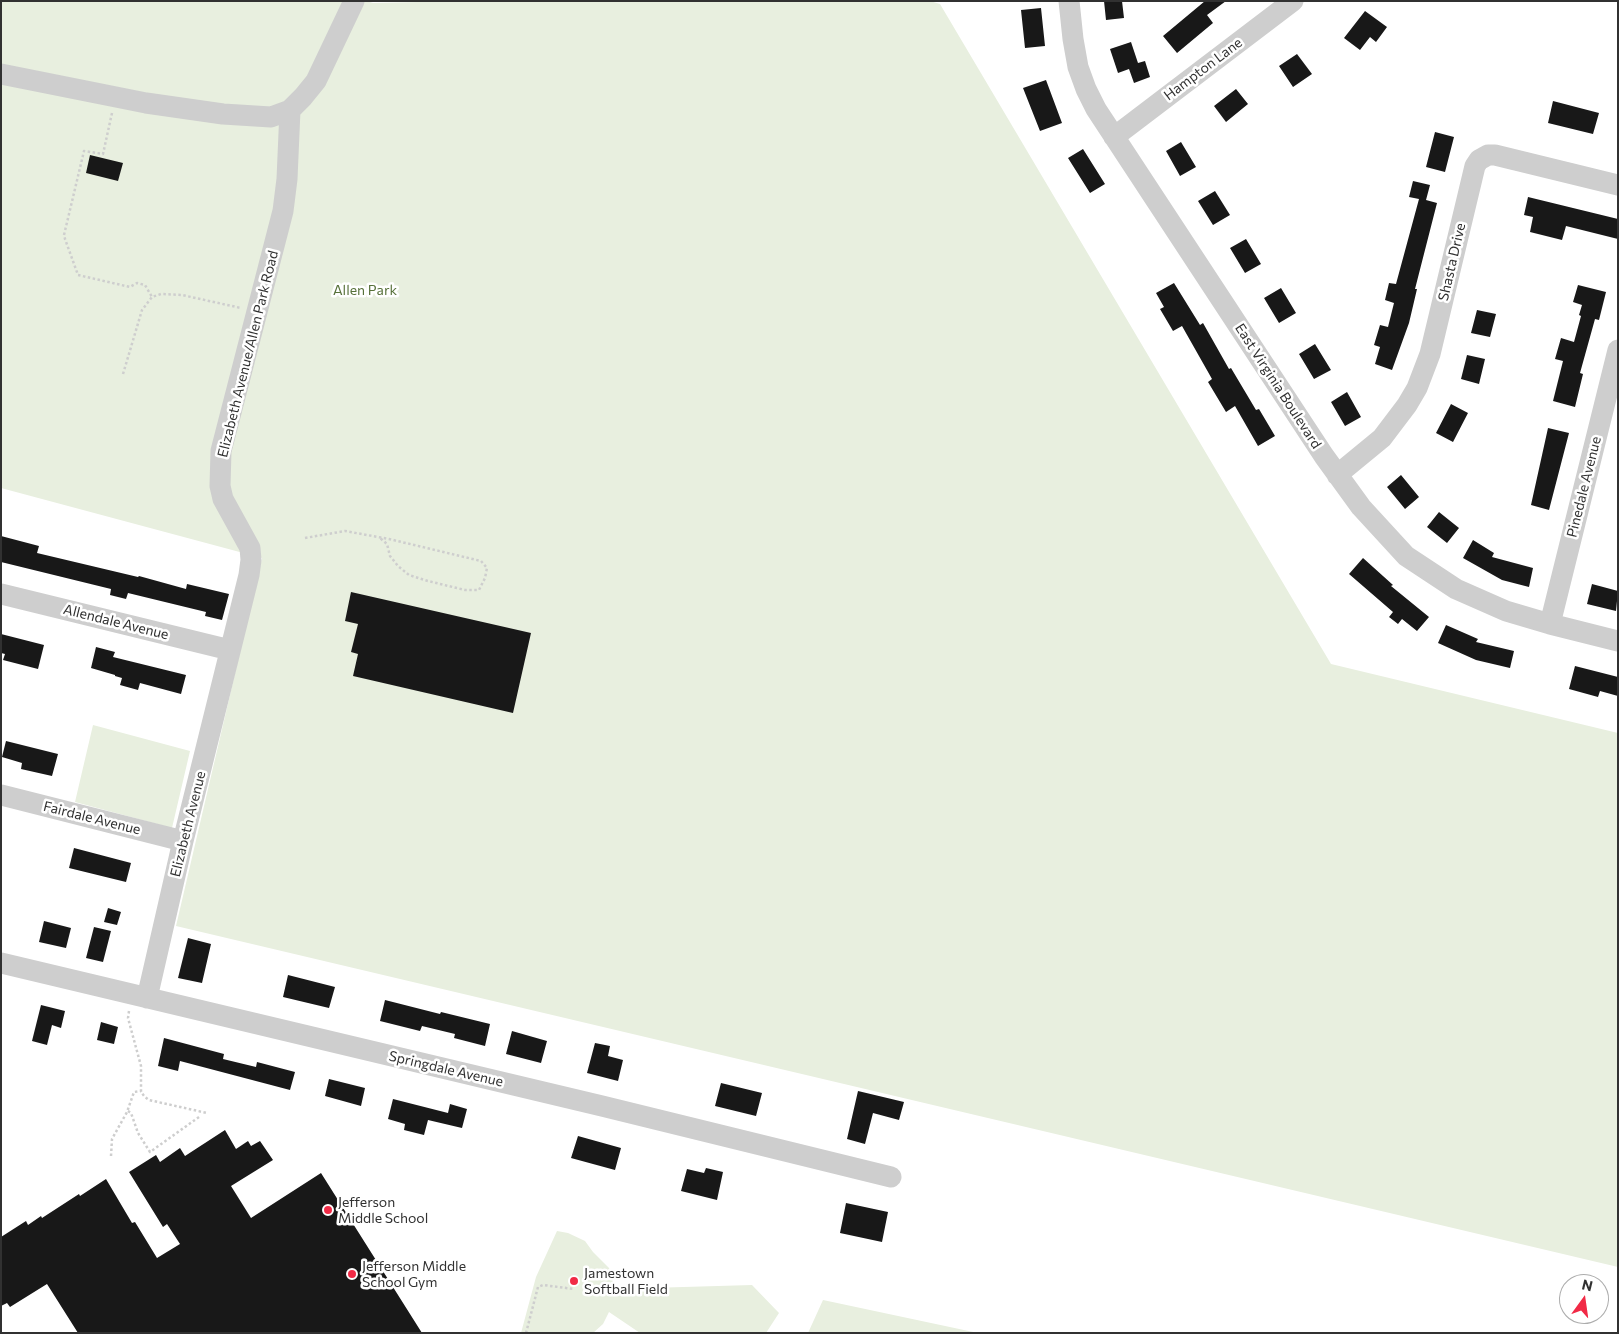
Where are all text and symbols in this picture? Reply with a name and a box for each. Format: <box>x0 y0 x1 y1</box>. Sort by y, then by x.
street label: Hampton Lane <box>1161 34 1245 104</box>
street label: Shasta Drive <box>1435 221 1469 303</box>
street label: Elizabeth Avenue/Allen Park Road <box>214 249 282 459</box>
park label: Allen Park <box>333 282 397 298</box>
street label: East Virginia Boulevard <box>1231 320 1325 452</box>
street label: Pinedale Avenue <box>1563 435 1605 539</box>
street label: Allendale Avenue <box>62 601 170 643</box>
street label: Elizabeth Avenue <box>167 769 209 879</box>
street label: Fairdale Avenue <box>42 798 142 838</box>
street label: Springdale Avenue <box>387 1048 505 1090</box>
place label: Jefferson Middle School <box>338 1194 428 1226</box>
marker: Jefferson Middle School <box>322 1204 334 1216</box>
place label: Jefferson Middle School Gym <box>362 1258 466 1290</box>
place label: Jamestown Softball Field <box>584 1265 668 1298</box>
marker: Jefferson Middle School Gym <box>346 1268 358 1280</box>
north arrow <box>1559 1274 1609 1324</box>
marker: Jamestown Softball Field <box>568 1275 580 1287</box>
text: N <box>1580 1275 1595 1294</box>

